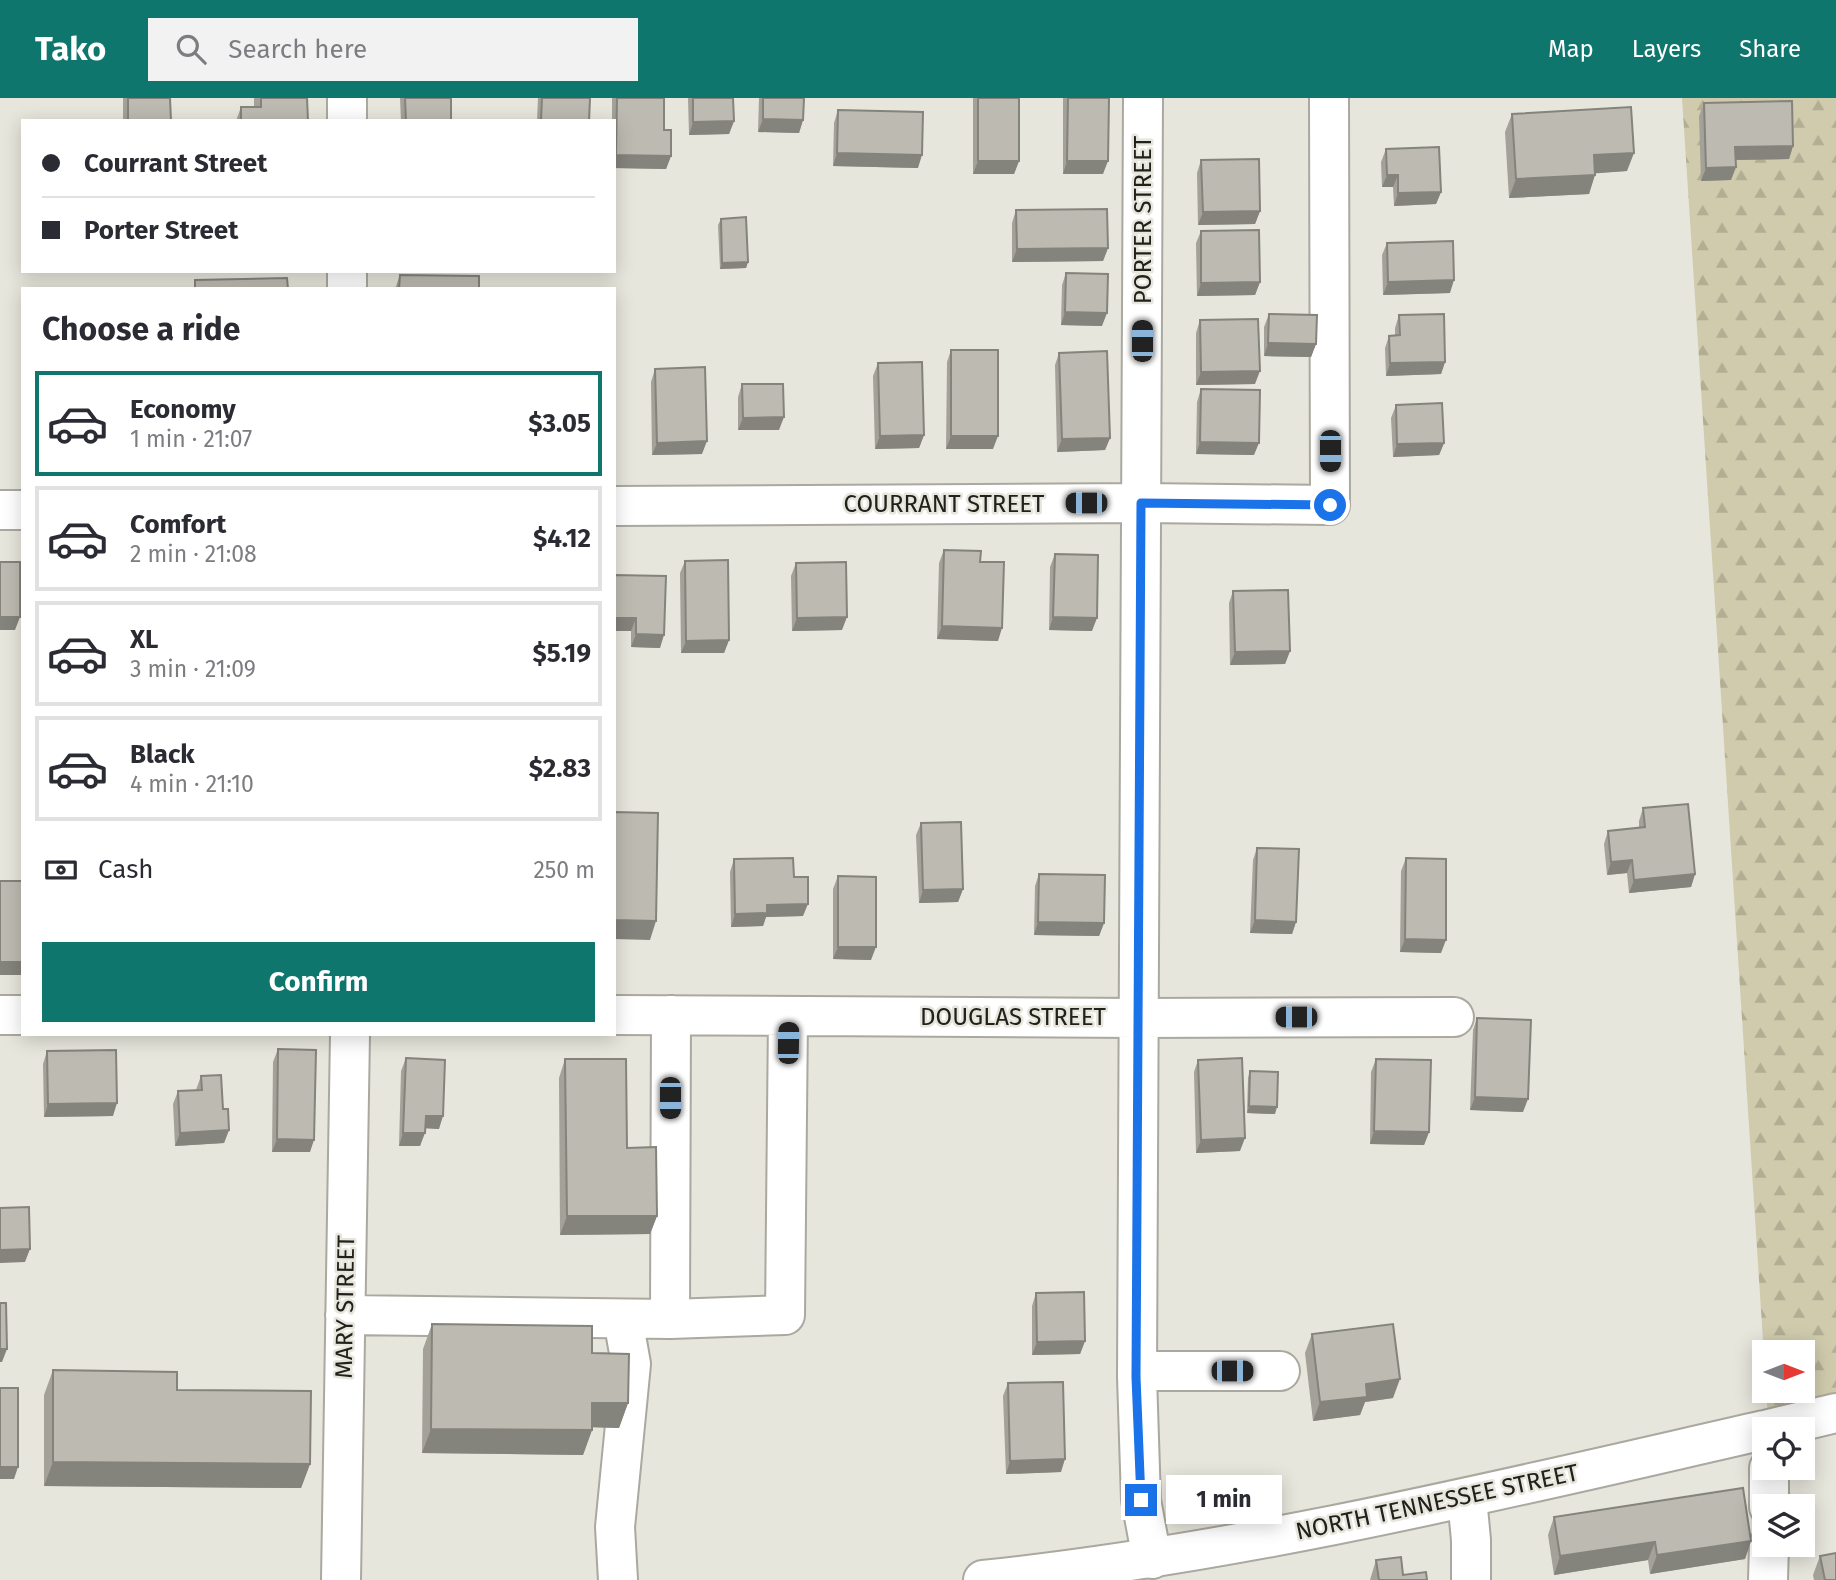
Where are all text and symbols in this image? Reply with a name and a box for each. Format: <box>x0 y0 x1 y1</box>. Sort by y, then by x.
search box <box>148 18 638 81</box>
text: Tako <box>35 29 106 69</box>
icon: search <box>172 30 210 68</box>
text: Search here <box>228 34 367 65</box>
text: Map <box>1548 35 1594 63</box>
text: Layers <box>1632 35 1701 63</box>
text: Share <box>1739 35 1801 63</box>
street label: PORTER STREET <box>1129 135 1157 304</box>
text: Courrant Street <box>84 148 267 179</box>
text: Porter Street <box>84 215 238 246</box>
text: Choose a ride <box>42 310 240 348</box>
car <box>1132 320 1153 362</box>
icon: car <box>46 392 109 455</box>
text: Economy <box>130 394 236 425</box>
text: $3.05 <box>528 408 591 439</box>
text: 1 min · 21:07 <box>130 425 252 453</box>
car <box>1320 430 1341 472</box>
route start <box>1314 489 1346 521</box>
street label: COURRANT STREET <box>844 490 1045 518</box>
car <box>1066 493 1108 514</box>
icon: car <box>46 507 109 570</box>
text: Comfort <box>130 509 226 540</box>
text: $4.12 <box>533 523 591 554</box>
text: 2 min · 21:08 <box>130 540 257 568</box>
icon: car <box>46 622 109 685</box>
text: XL <box>130 624 158 655</box>
text: $5.19 <box>533 638 591 669</box>
text: 3 min · 21:09 <box>130 655 256 683</box>
icon: car <box>46 737 109 800</box>
text: Black <box>130 739 195 770</box>
text: $2.83 <box>529 753 591 784</box>
text: 4 min · 21:10 <box>130 770 254 798</box>
icon: cash <box>42 851 80 889</box>
text: Cash <box>98 854 154 885</box>
text: 250 m <box>533 856 595 884</box>
button: Confirm <box>42 942 595 1022</box>
street label: DOUGLAS STREET <box>920 1003 1106 1031</box>
car <box>1276 1007 1318 1028</box>
car <box>778 1022 799 1064</box>
car <box>660 1077 681 1119</box>
street label: MARY STREET <box>330 1234 360 1379</box>
north arrow <box>1752 1340 1815 1404</box>
map controls <box>1752 1340 1815 1557</box>
car <box>1212 1361 1254 1382</box>
button: locate <box>1752 1417 1815 1480</box>
street label: NORTH TENNESSEE STREET <box>1293 1458 1581 1546</box>
callout: 1 min <box>1166 1476 1281 1524</box>
route end <box>1125 1484 1157 1516</box>
text: 1 min <box>1196 1485 1252 1513</box>
button: layers <box>1752 1494 1815 1557</box>

